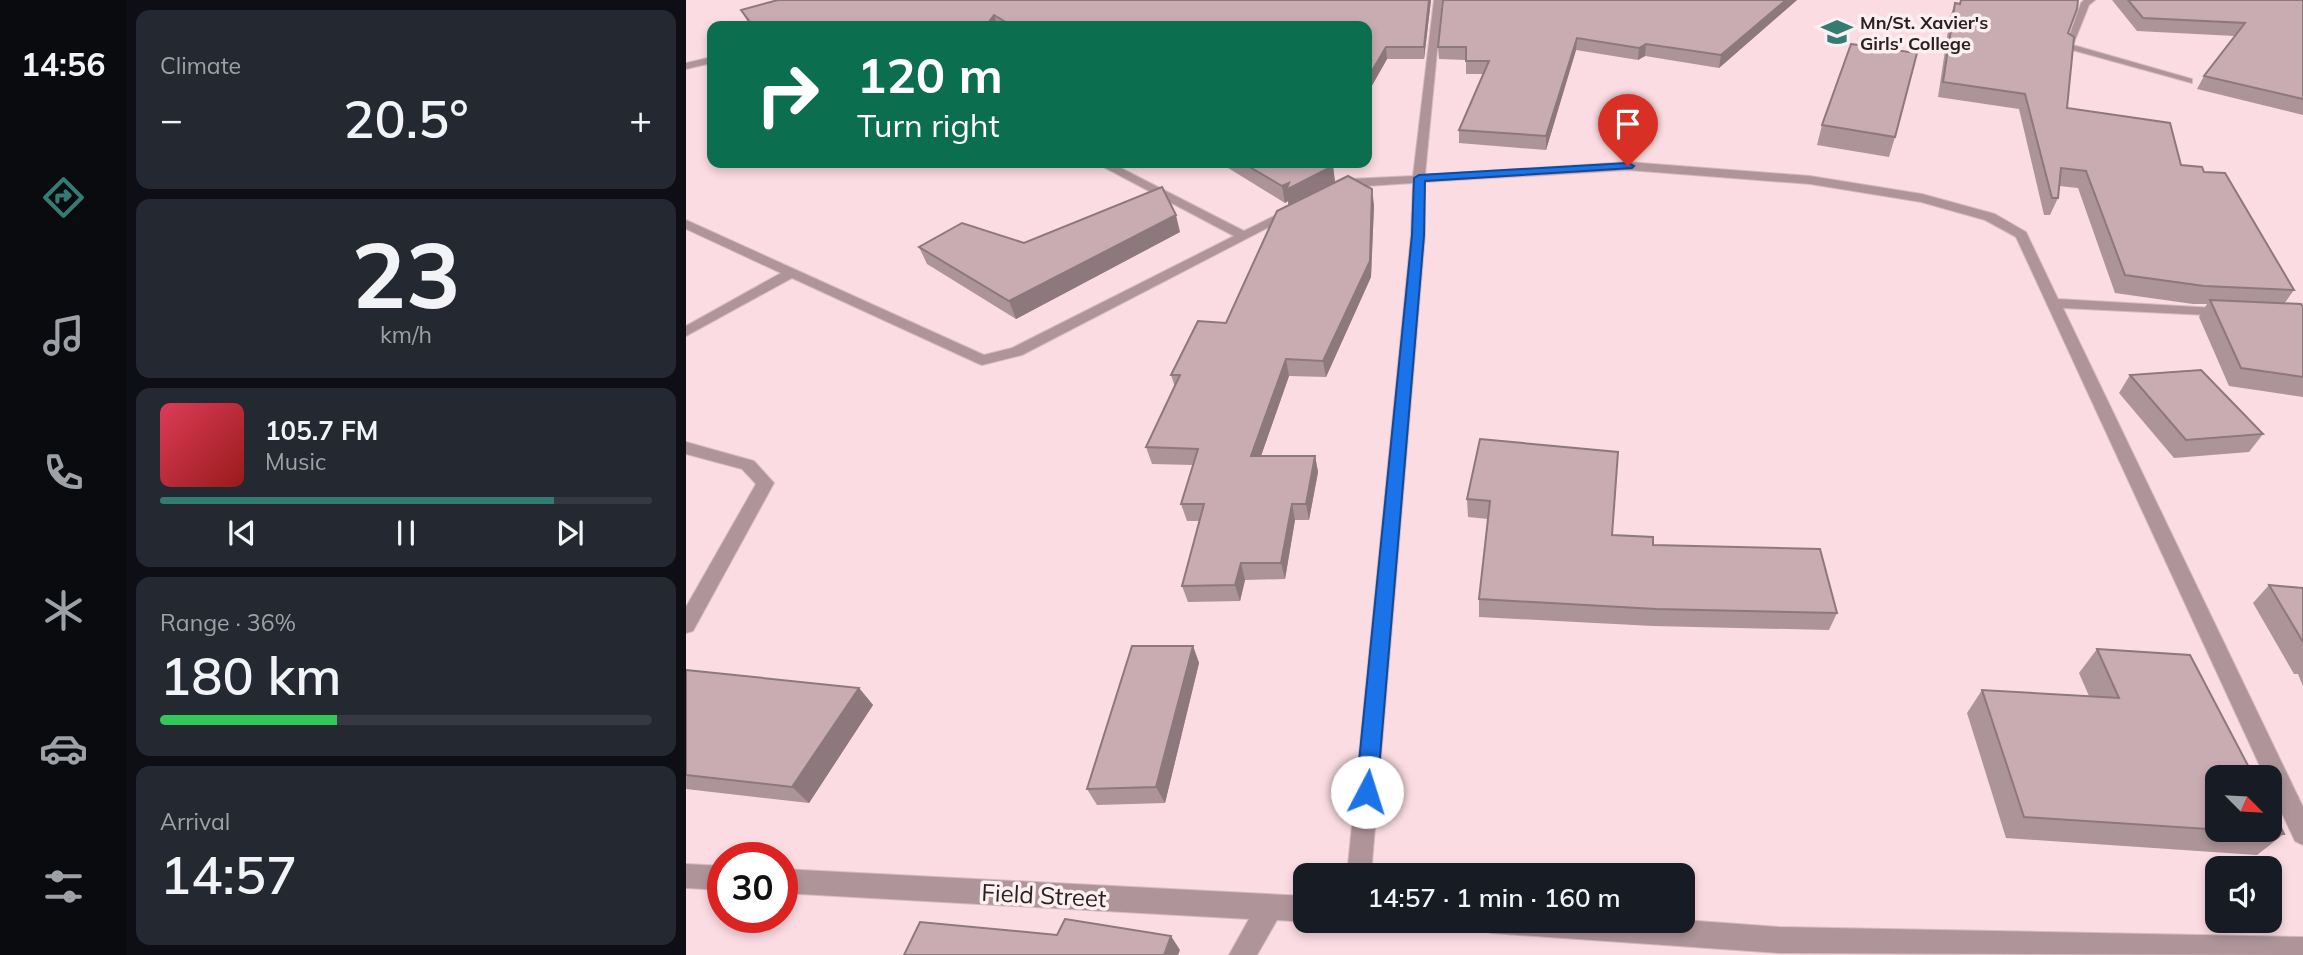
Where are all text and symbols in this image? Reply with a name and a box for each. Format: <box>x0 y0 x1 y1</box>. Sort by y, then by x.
place label: Mn/St. Xavier's Girls' College <box>1860 11 1988 55</box>
school or university icon: Mn/St. Xavier's Girls' College <box>1820 15 1854 49</box>
text: 14:56 <box>21 44 105 84</box>
text: 120 m <box>857 44 1003 105</box>
icon: right <box>742 49 833 140</box>
text: Climate <box>160 51 241 80</box>
text: 20.5° <box>343 86 469 151</box>
pin <box>1598 94 1658 166</box>
text: − <box>160 95 183 143</box>
text: + <box>629 95 652 143</box>
text: Turn right <box>857 105 1000 145</box>
icon: arrive <box>1609 105 1647 143</box>
icon: directions <box>39 173 88 222</box>
text: 23 <box>351 217 461 331</box>
icon: music <box>39 311 88 360</box>
text: km/h <box>380 320 432 349</box>
text: 105.7 FM <box>265 414 378 447</box>
text: Music <box>265 447 326 476</box>
icon: phone <box>39 448 88 497</box>
icon: previous <box>223 514 261 552</box>
icon: pause <box>387 514 425 552</box>
icon: next <box>551 514 589 552</box>
icon: climate <box>39 586 88 635</box>
text: Range · 36% <box>160 608 296 637</box>
text: 180 km <box>160 643 341 708</box>
icon: car <box>39 724 88 773</box>
position arrow <box>1330 755 1404 829</box>
north arrow <box>2205 765 2282 842</box>
map controls <box>2205 765 2282 933</box>
text: Arrival <box>160 807 230 836</box>
text: 14:57 <box>160 842 297 907</box>
speed limit sign: 30 <box>707 842 798 933</box>
button: sound <box>2205 856 2282 933</box>
icon: filters <box>39 862 88 911</box>
street label: Field Street <box>981 877 1107 913</box>
text: 14:57 · 1 min · 160 m <box>1367 881 1621 914</box>

